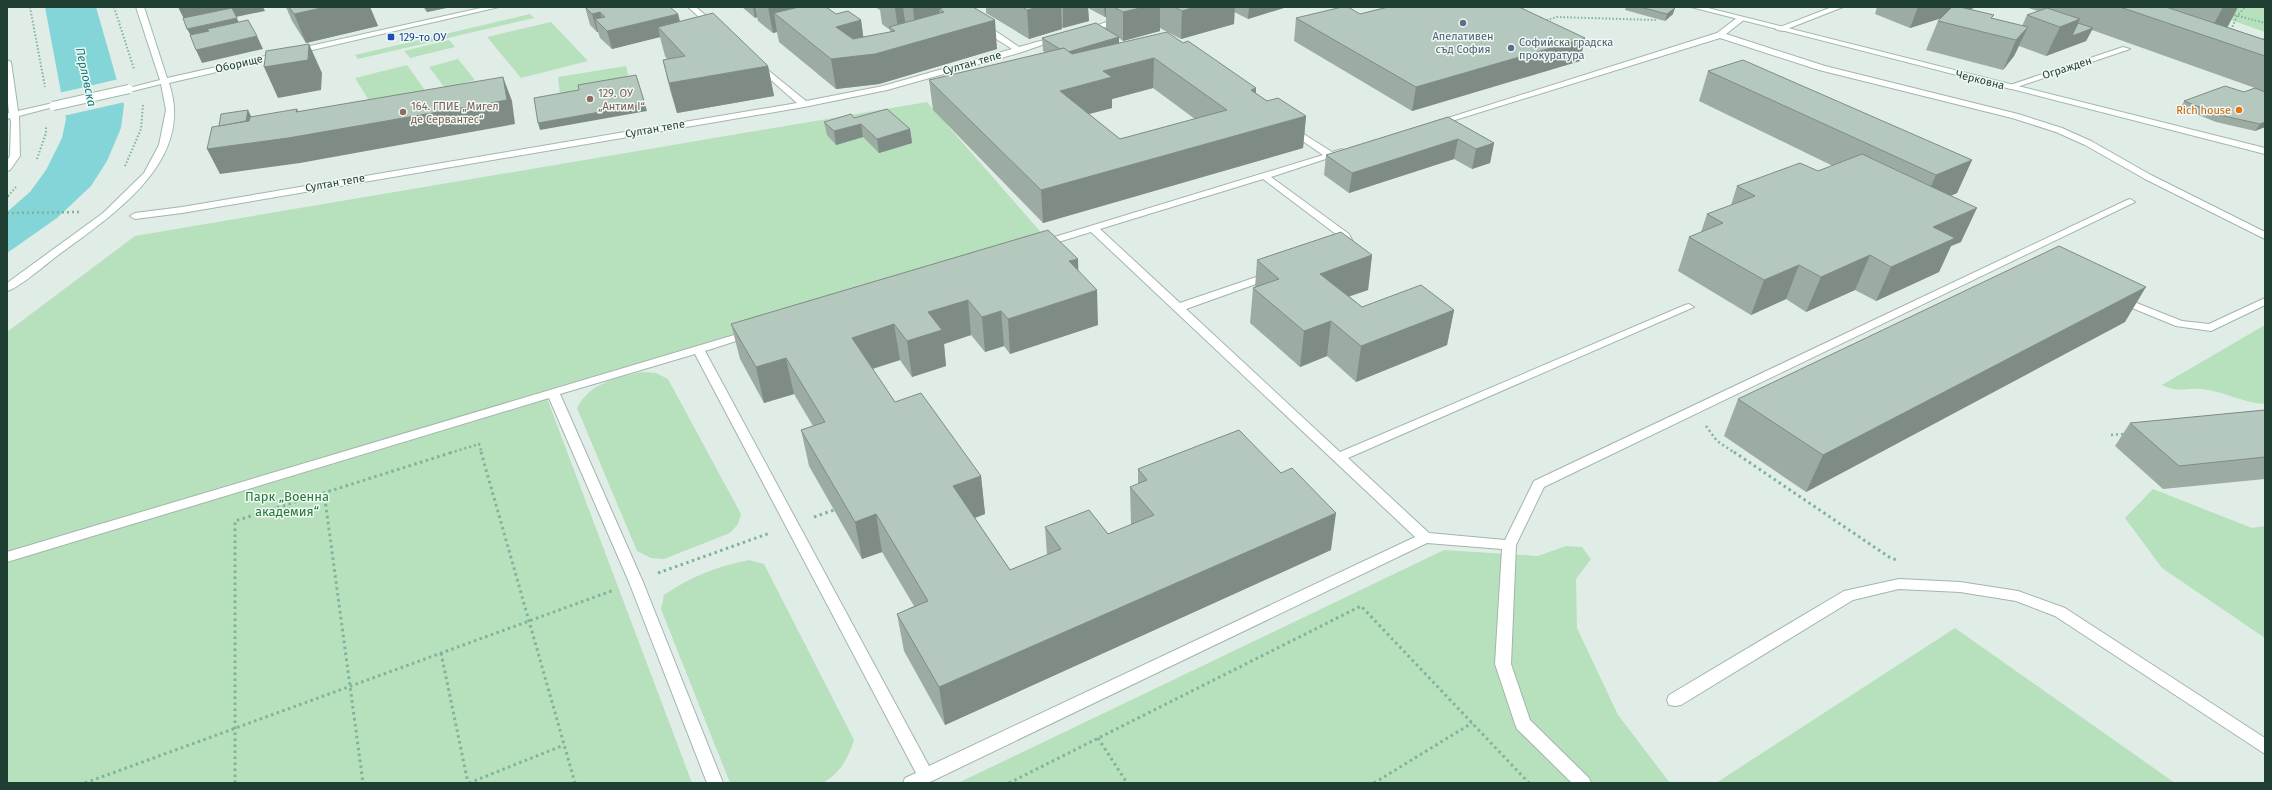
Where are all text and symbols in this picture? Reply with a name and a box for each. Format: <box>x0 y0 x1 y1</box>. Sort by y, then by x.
marker: Апелативен съд София <box>1458 18 1468 28</box>
place label: Апелативен съд София <box>1432 30 1494 56</box>
place label: 129-то ОУ <box>399 31 447 44</box>
marker: 129-то ОУ <box>386 32 396 42</box>
place label: Софийска градска прокуратура <box>1519 36 1613 62</box>
marker: Софийска градска прокуратура <box>1506 43 1516 53</box>
water label: Перловска <box>73 46 99 108</box>
street label: Султан тепе <box>941 48 1003 78</box>
street label: Оборище <box>214 52 264 76</box>
street label: Огражден <box>2041 54 2093 82</box>
street label: Черковна <box>1954 68 2006 92</box>
place label: 129. ОУ „Антим I“ <box>598 87 645 113</box>
marker: 129. ОУ „Антим I“ <box>585 94 595 104</box>
place label: 164. ГПИЕ „Мигел де Сервантес“ <box>411 100 499 126</box>
place label: Rich house <box>2176 104 2231 117</box>
marker: Rich house <box>2234 105 2244 115</box>
marker: 164. ГПИЕ „Мигел де Сервантес“ <box>398 107 408 117</box>
street label: Султан тепе <box>624 117 686 141</box>
street label: Султан тепе <box>304 171 366 195</box>
park label: Парк „Военна академия“ <box>245 489 329 519</box>

